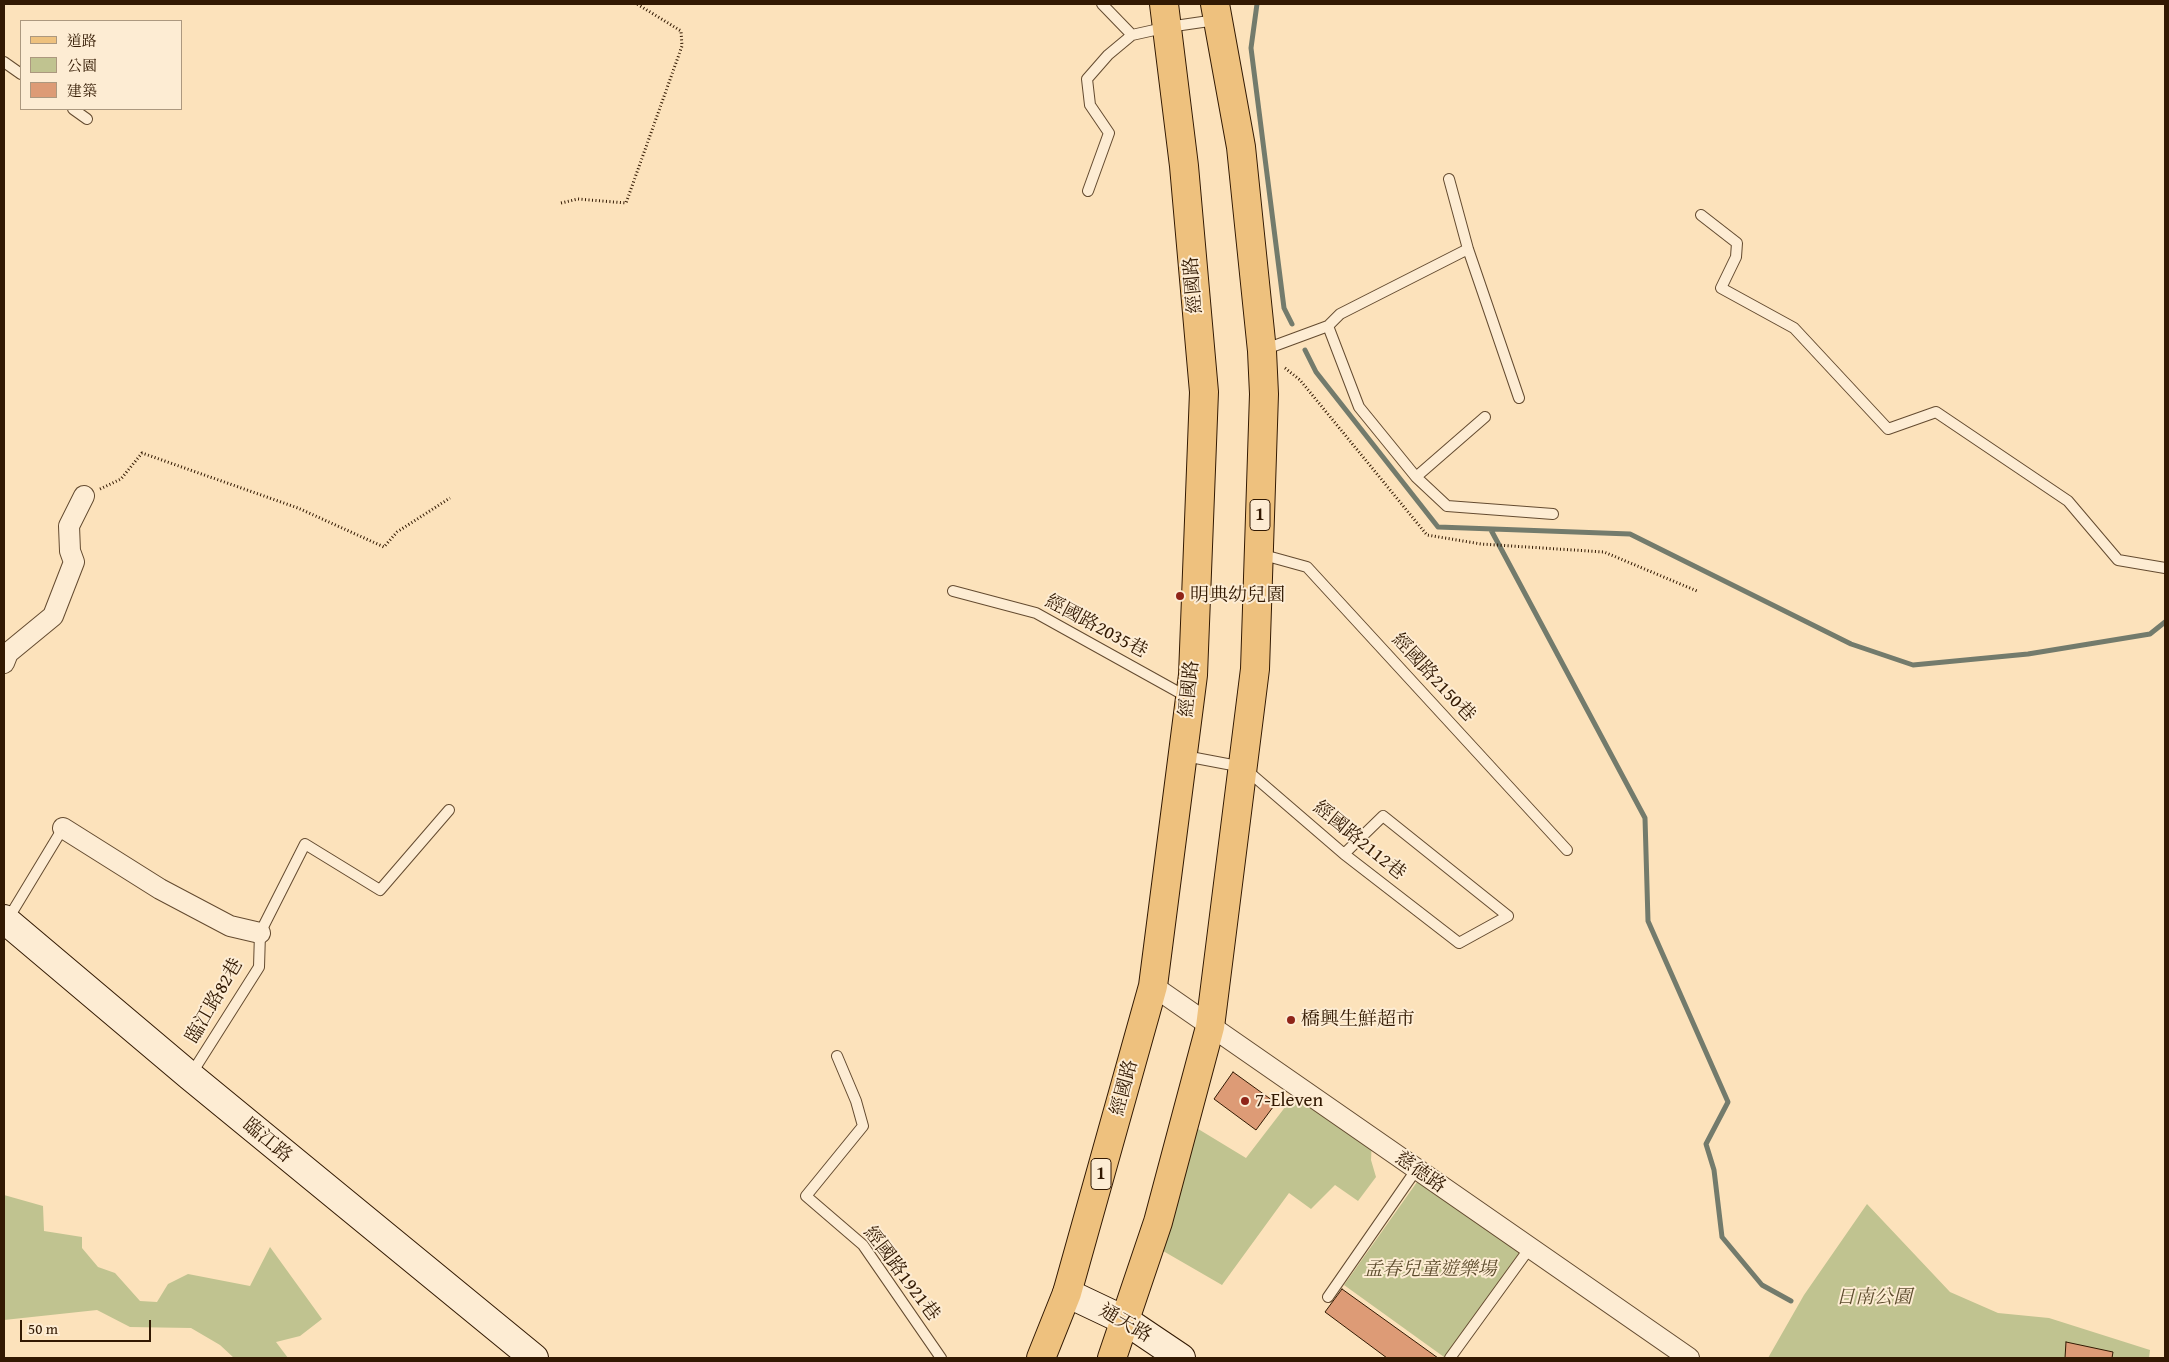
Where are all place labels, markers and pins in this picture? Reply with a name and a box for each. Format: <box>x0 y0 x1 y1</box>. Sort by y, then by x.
place label: 明典幼兒園 <box>1190 585 1285 607</box>
marker: 明典幼兒園 <box>1174 590 1186 602</box>
place label: 橋興生鮮超市 <box>1301 1009 1415 1031</box>
marker: 橋興生鮮超市 <box>1285 1014 1297 1026</box>
place label: 7-Eleven <box>1255 1090 1323 1112</box>
marker: 7-Eleven <box>1239 1095 1251 1107</box>

